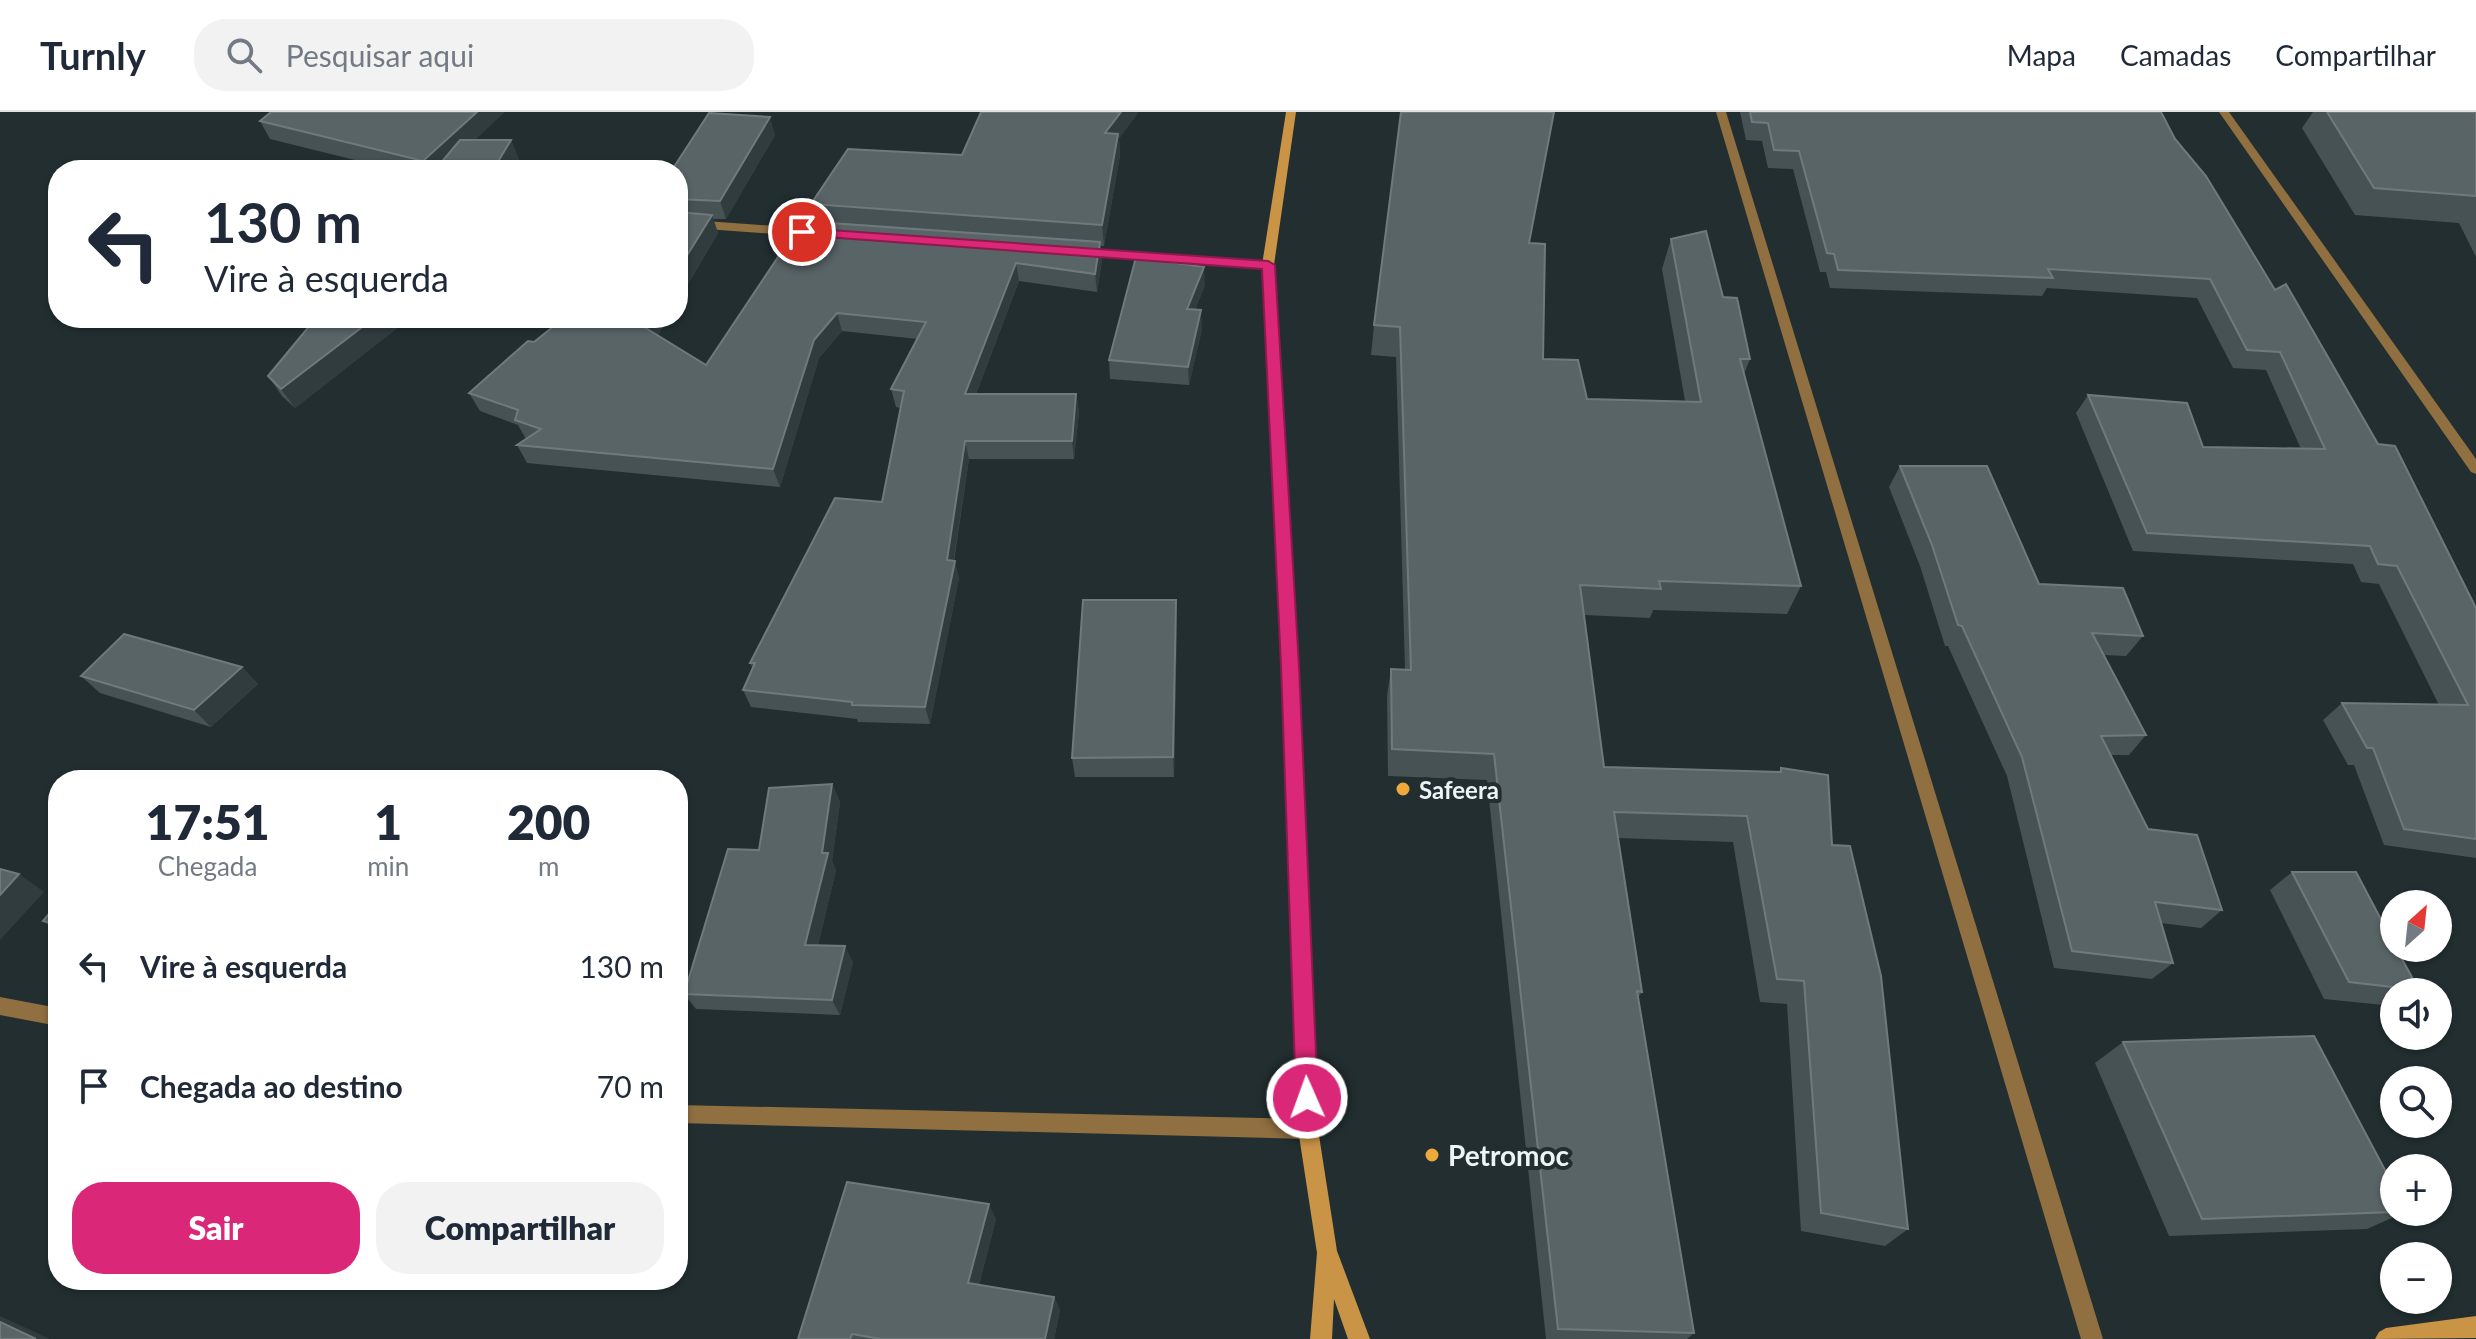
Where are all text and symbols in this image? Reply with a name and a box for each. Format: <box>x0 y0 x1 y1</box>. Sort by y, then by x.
search box <box>194 19 754 91</box>
text: Turnly <box>40 32 146 78</box>
icon: search <box>222 33 266 77</box>
text: Pesquisar aqui <box>286 37 474 73</box>
text: Mapa <box>2007 38 2076 72</box>
text: Camadas <box>2120 38 2231 72</box>
text: Compartilhar <box>2275 38 2436 72</box>
text: 130 m <box>204 188 362 255</box>
icon: left <box>72 192 176 296</box>
pin <box>768 198 836 266</box>
icon: arrive <box>780 210 824 254</box>
text: Vire à esquerda <box>204 256 449 300</box>
place label: Safeera <box>1419 775 1499 804</box>
marker: Safeera <box>1394 780 1412 798</box>
text: 17:51 <box>146 793 270 850</box>
text: 1 <box>374 793 402 850</box>
text: 200 <box>507 793 590 850</box>
text: Chegada <box>158 850 257 882</box>
text: min <box>367 850 409 882</box>
text: m <box>538 850 559 882</box>
north arrow <box>2380 890 2452 962</box>
map controls <box>2380 890 2452 1314</box>
icon: left <box>72 944 116 988</box>
text: Vire à esquerda <box>140 948 347 984</box>
text: 130 m <box>579 948 664 984</box>
button: sound <box>2380 978 2452 1050</box>
position arrow <box>1265 1056 1349 1140</box>
icon: arrive <box>72 1064 116 1108</box>
button: search <box>2380 1066 2452 1138</box>
text: Chegada ao destino <box>140 1068 403 1104</box>
text: 70 m <box>597 1068 664 1104</box>
place label: Petromoc <box>1448 1138 1570 1172</box>
marker: Petromoc <box>1423 1146 1441 1164</box>
button: + <box>2380 1154 2452 1226</box>
button: Sair <box>72 1182 360 1274</box>
button: Compartilhar <box>376 1182 664 1274</box>
button: − <box>2380 1242 2452 1314</box>

